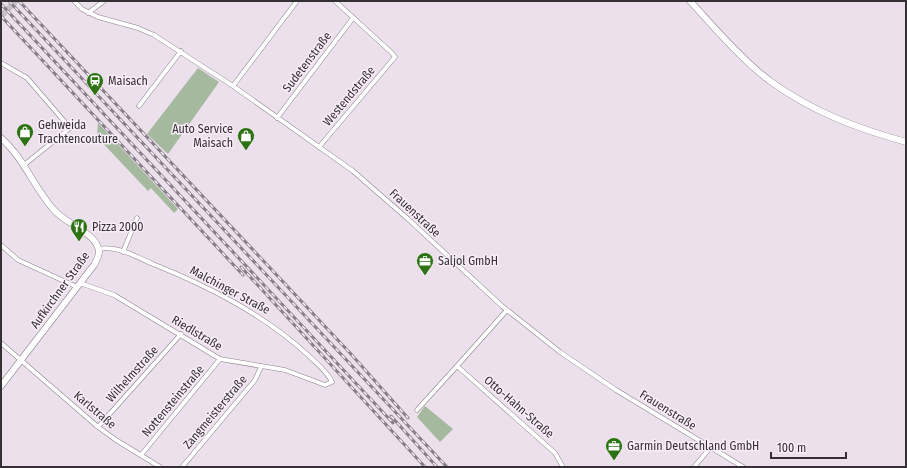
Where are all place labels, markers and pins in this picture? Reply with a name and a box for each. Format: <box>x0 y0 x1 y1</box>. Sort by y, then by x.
station icon: Maisach <box>85 71 105 96</box>
place label: Maisach <box>108 74 148 88</box>
place label: Gehweida Trachtencouture <box>38 118 118 146</box>
shop icon: Gehweida Trachtencouture <box>15 122 35 147</box>
place label: Auto Service Maisach <box>172 122 233 150</box>
shop icon: Auto Service Maisach <box>236 126 256 151</box>
restaurant icon: Pizza 2000 <box>69 217 89 242</box>
place label: Pizza 2000 <box>92 220 143 234</box>
office icon: Saljol GmbH <box>415 251 435 276</box>
place label: Saljol GmbH <box>438 254 498 268</box>
office icon: Garmin Deutschland GmbH <box>604 436 624 461</box>
place label: Garmin Deutschland GmbH <box>627 439 759 453</box>

